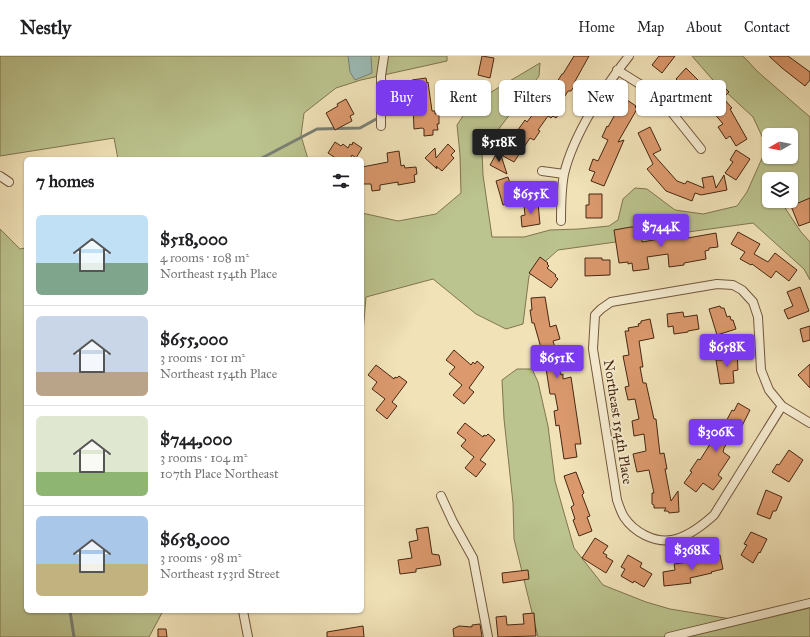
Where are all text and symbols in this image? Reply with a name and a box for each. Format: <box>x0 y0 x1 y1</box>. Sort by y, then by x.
text: Nestly <box>20 16 71 39</box>
text: Home <box>578 19 615 36</box>
text: Map <box>637 19 664 36</box>
text: About <box>686 19 722 36</box>
text: Contact <box>744 19 790 36</box>
chip: Buy <box>376 80 427 116</box>
chip: Rent <box>435 80 491 116</box>
chip: Filters <box>499 80 565 116</box>
chip: New <box>573 80 628 116</box>
chip: Apartment <box>636 80 726 116</box>
north arrow <box>762 128 798 164</box>
map controls <box>762 128 798 208</box>
pin: $518K <box>471 129 527 163</box>
text: $518K <box>481 134 517 150</box>
icon: filters <box>330 170 352 192</box>
text: 7 homes <box>36 171 94 192</box>
button: layers <box>762 172 798 208</box>
pin: $655K <box>503 181 559 215</box>
text: $655K <box>513 186 549 202</box>
pin: $744K <box>633 214 689 248</box>
text: $744K <box>642 219 680 235</box>
text: $518,000 <box>160 229 228 250</box>
icon: home <box>68 231 116 279</box>
text: 4 rooms · 108 m² <box>160 250 249 266</box>
text: Northeast 154th Place <box>160 266 277 282</box>
text: $655,000 <box>160 329 228 350</box>
icon: home <box>68 332 116 380</box>
pin: $658K <box>699 334 755 368</box>
text: $658K <box>709 339 745 355</box>
pin: $651K <box>529 345 585 379</box>
text: 3 rooms · 101 m² <box>160 350 245 366</box>
text: $651K <box>540 350 574 366</box>
street label: Northeast 154th Place <box>600 358 636 486</box>
text: Northeast 154th Place <box>160 366 277 382</box>
pin: $306K <box>688 419 744 453</box>
text: $306K <box>698 424 734 440</box>
text: $744,000 <box>160 429 232 450</box>
icon: home <box>68 432 116 480</box>
text: 3 rooms · 104 m² <box>160 450 248 466</box>
text: 107th Place Northeast <box>160 466 279 482</box>
text: $658,000 <box>160 529 230 550</box>
icon: home <box>68 532 116 580</box>
pin: $368K <box>664 537 720 571</box>
text: $368K <box>674 542 710 558</box>
text: 3 rooms · 98 m² <box>160 550 242 566</box>
text: Northeast 153rd Street <box>160 566 280 582</box>

